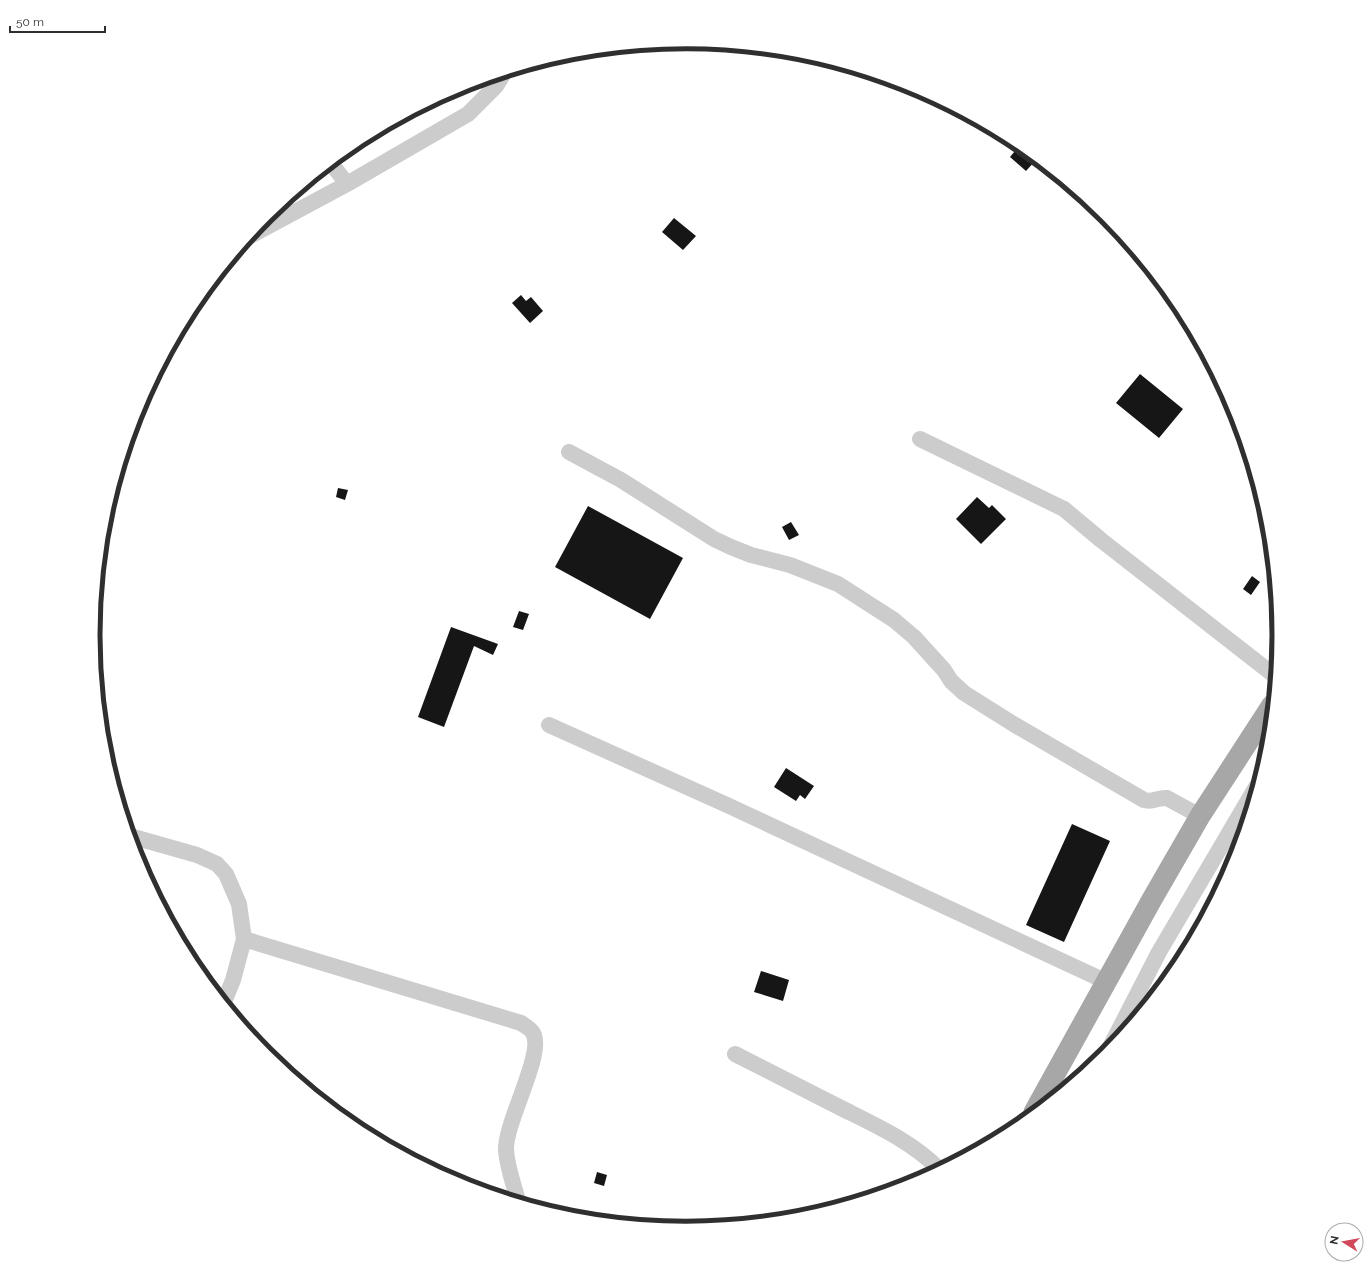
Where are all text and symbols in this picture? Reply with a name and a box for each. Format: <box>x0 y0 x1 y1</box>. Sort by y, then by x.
scale bar <box>10 8 105 34</box>
text: 50 m <box>16 15 44 29</box>
north arrow <box>1324 1222 1364 1262</box>
text: N <box>1327 1235 1342 1246</box>

